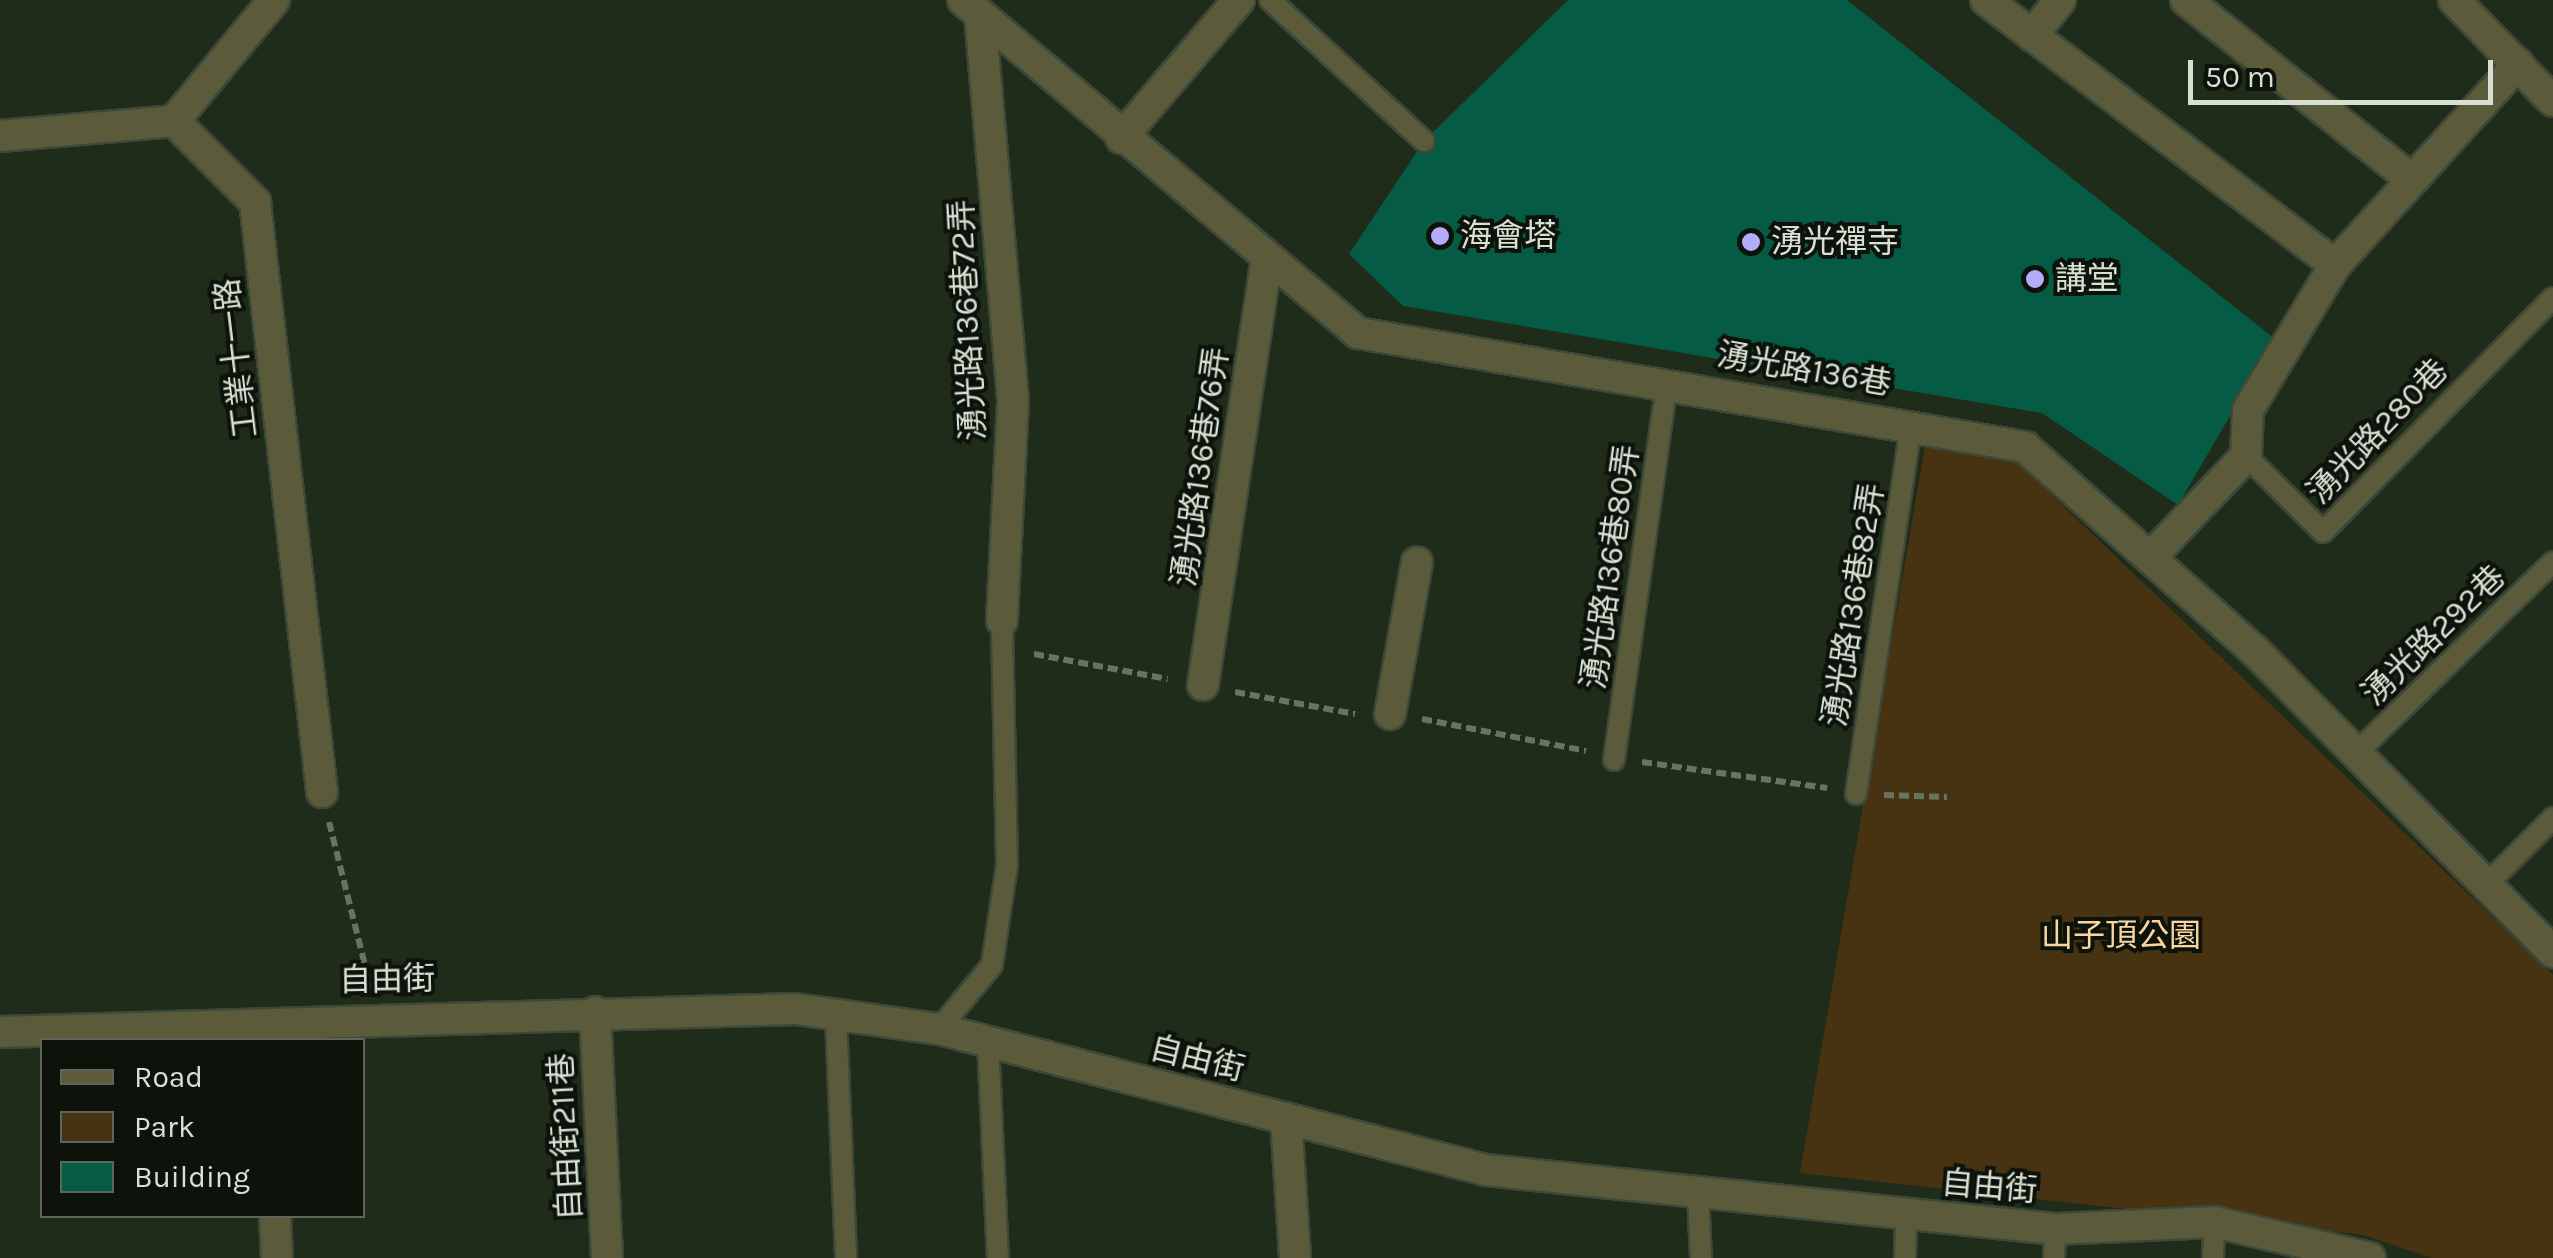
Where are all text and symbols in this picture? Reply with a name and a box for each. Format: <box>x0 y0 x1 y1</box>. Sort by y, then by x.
scale bar <box>2193 40 2498 102</box>
text: 50 m <box>2205 59 2275 95</box>
street label: 湧光路136巷72弄 <box>943 198 993 442</box>
place label: 海會塔 <box>1460 217 1556 255</box>
place label: 湧光禪寺 <box>1771 223 1899 261</box>
marker: 海會塔 <box>1429 225 1451 247</box>
marker: 湧光禪寺 <box>1740 231 1762 253</box>
place label: 講堂 <box>2055 260 2119 298</box>
marker: 講堂 <box>2024 268 2046 290</box>
street label: 工業十一路 <box>208 276 266 440</box>
street label: 湧光路136巷 <box>1714 336 1894 404</box>
street label: 湧光路136巷76弄 <box>1165 345 1237 589</box>
street label: 湧光路280巷 <box>2300 352 2456 512</box>
street label: 湧光路136巷80弄 <box>1575 442 1647 692</box>
street label: 湧光路136巷82弄 <box>1816 481 1892 729</box>
street label: 湧光路292巷 <box>2355 558 2513 714</box>
park label: 山子頂公園 <box>2041 917 2201 955</box>
street label: 自由街 <box>339 960 435 1000</box>
street label: 自由街 <box>1146 1029 1248 1089</box>
legend <box>40 1038 365 1218</box>
street label: 自由街211巷 <box>542 1052 590 1222</box>
text: Road <box>134 1059 203 1095</box>
text: Park <box>134 1109 195 1145</box>
text: Building <box>134 1159 250 1195</box>
street label: 自由街 <box>1940 1164 2038 1210</box>

